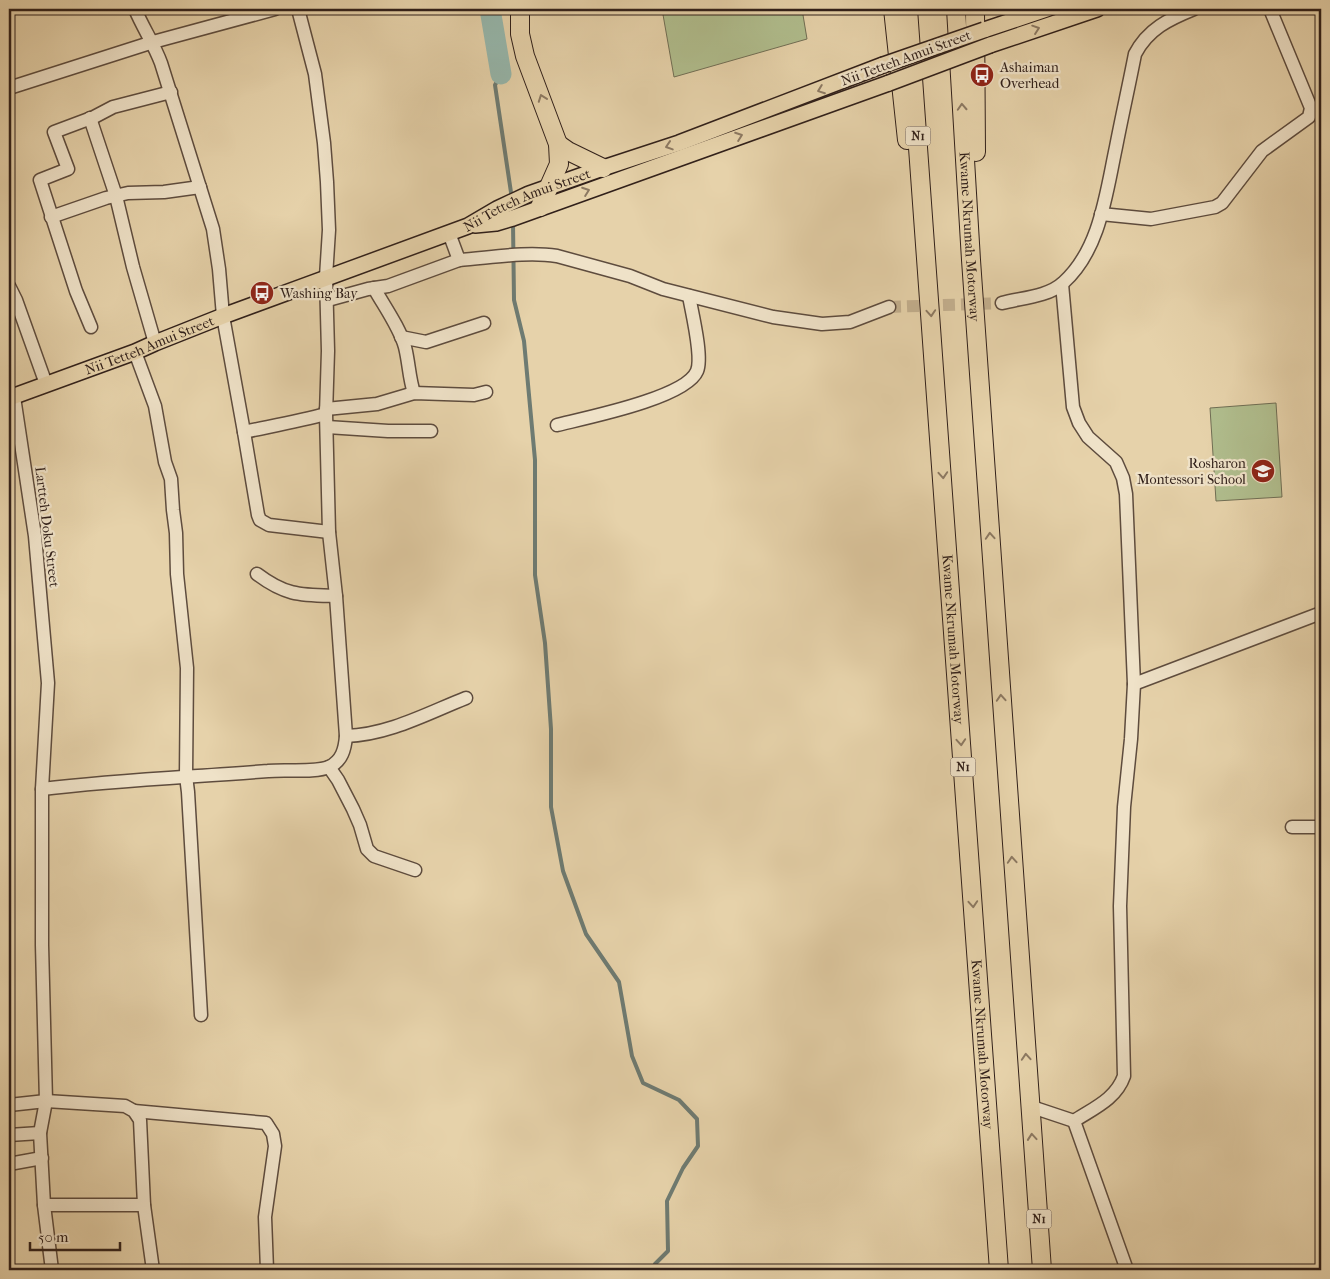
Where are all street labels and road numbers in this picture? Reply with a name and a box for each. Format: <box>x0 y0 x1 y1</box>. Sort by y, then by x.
street label: Nii Tetteh Amui Street <box>839 27 973 89</box>
road number: N1 <box>906 126 930 146</box>
street label: Kwame Nkrumah Motorway <box>956 151 984 323</box>
street label: Nii Tetteh Amui Street <box>460 165 593 235</box>
street label: Nii Tetteh Amui Street <box>82 312 216 378</box>
street label: Lartteh Doku Street <box>31 466 63 588</box>
street label: Kwame Nkrumah Motorway <box>939 554 968 725</box>
road number: N1 <box>950 758 976 776</box>
street label: Kwame Nkrumah Motorway <box>968 959 997 1130</box>
road number: N1 <box>1026 1210 1052 1228</box>

